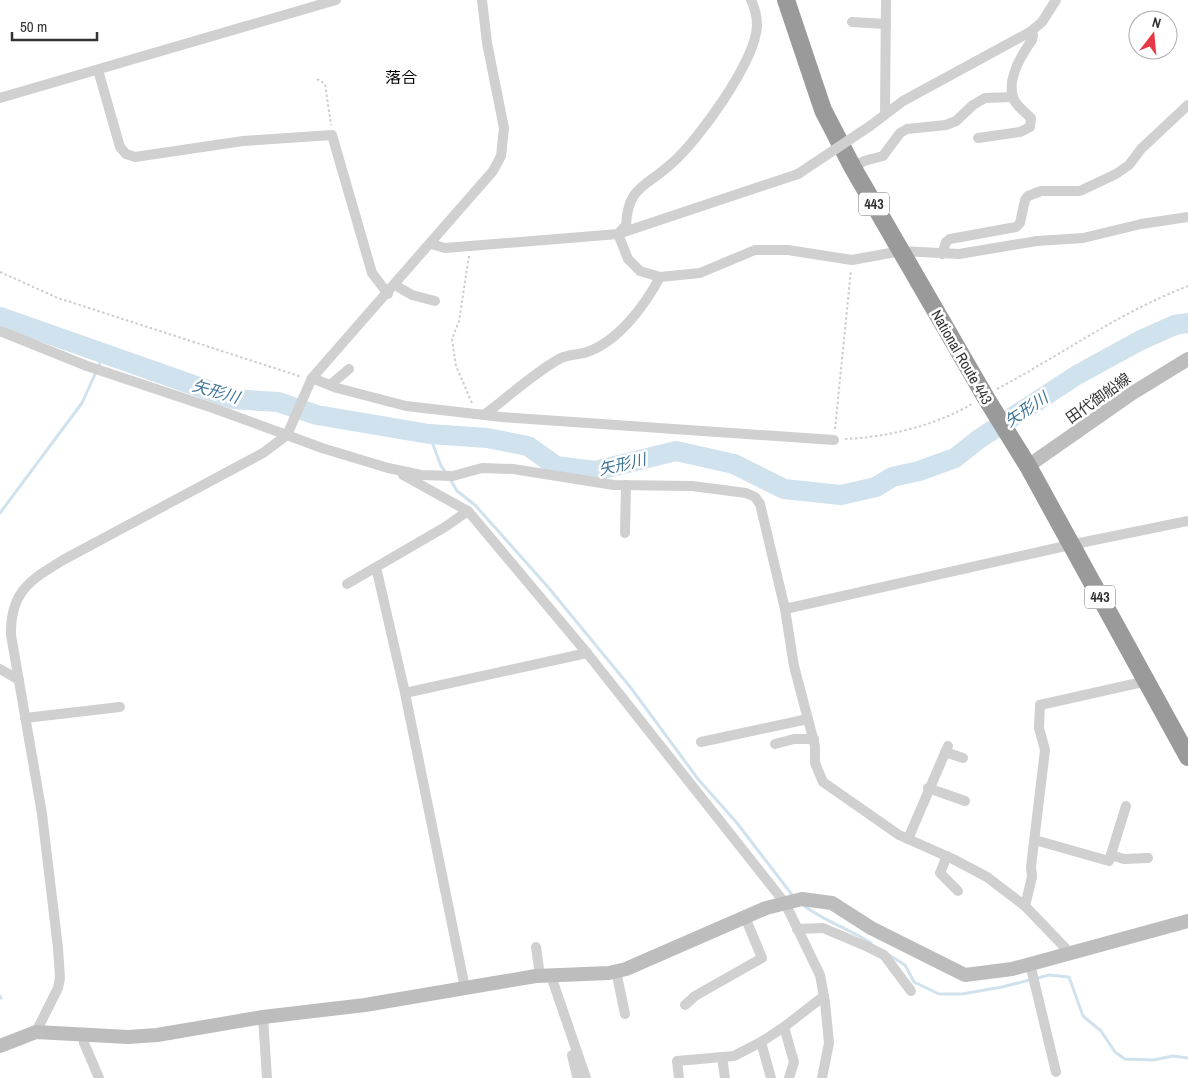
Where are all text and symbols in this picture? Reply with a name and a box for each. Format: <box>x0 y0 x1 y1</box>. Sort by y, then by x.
scale bar <box>12 10 98 42</box>
north arrow <box>1128 10 1178 60</box>
text: N <box>1150 13 1163 32</box>
text: 50 m <box>20 16 47 37</box>
district label: 落合 <box>385 66 417 88</box>
road number: 443 <box>859 192 889 215</box>
street label: National Route 443 <box>926 306 998 408</box>
street label: 田代御船線 <box>1061 368 1135 428</box>
water label: 矢形川 <box>190 374 244 409</box>
water label: 矢形川 <box>1000 385 1054 432</box>
water label: 矢形川 <box>596 447 650 480</box>
road number: 443 <box>1085 586 1115 608</box>

